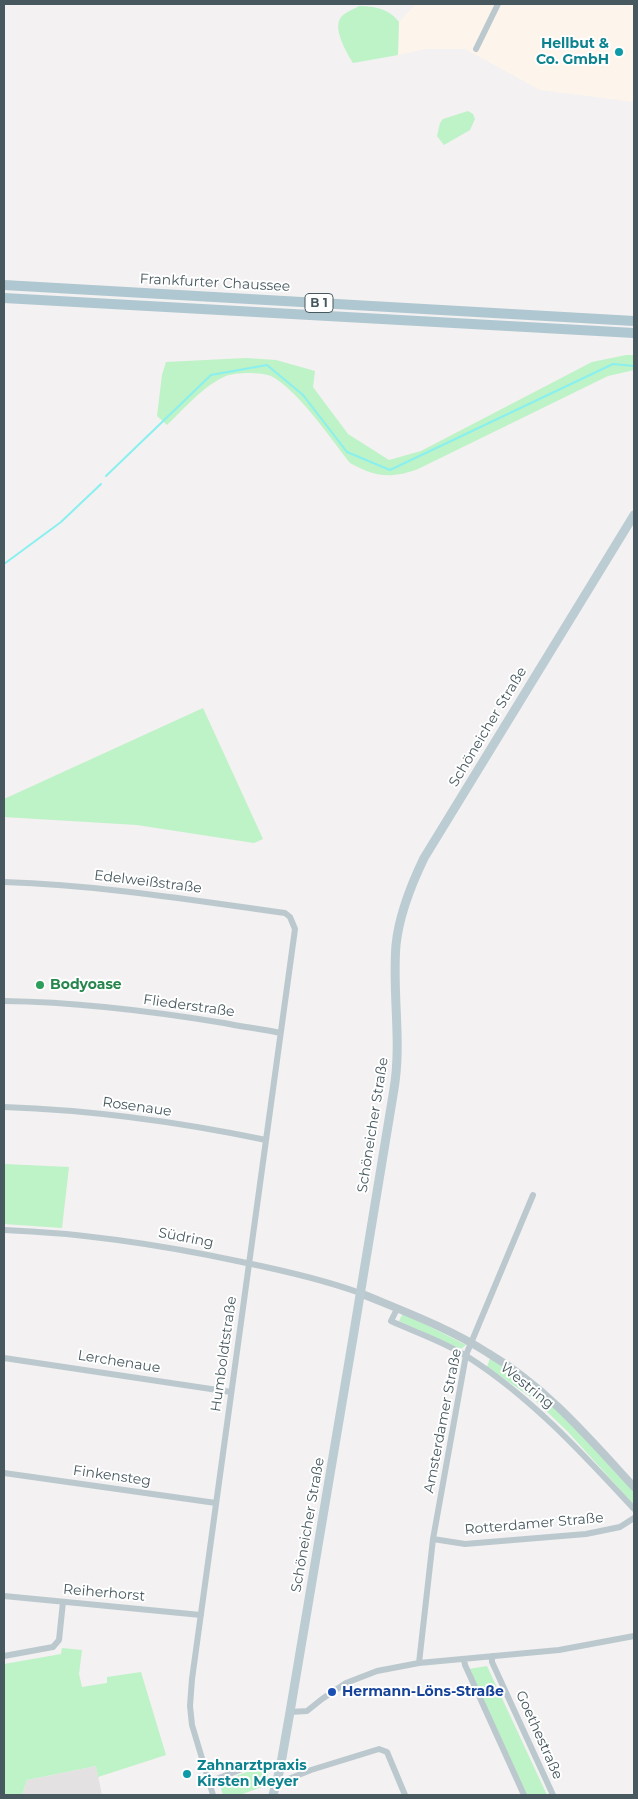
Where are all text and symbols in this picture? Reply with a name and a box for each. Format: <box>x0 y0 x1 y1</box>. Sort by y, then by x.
place label: Hellbut & Co. GmbH <box>536 36 609 68</box>
marker: Hellbut & Co. GmbH <box>613 46 625 58</box>
street label: Frankfurter Chaussee <box>139 271 291 295</box>
road number: B 1 <box>305 294 333 312</box>
street label: Schöneicher Straße <box>446 664 530 790</box>
street label: Edelweißstraße <box>93 867 203 897</box>
place label: Bodyoase <box>50 977 122 993</box>
marker: Bodyoase <box>34 979 46 991</box>
street label: Fliederstraße <box>142 991 236 1021</box>
street label: Schöneicher Straße <box>354 1056 392 1194</box>
street label: Rosenaue <box>101 1094 173 1120</box>
street label: Südring <box>157 1224 215 1252</box>
street label: Humboldtstraße <box>208 1295 240 1413</box>
street label: Lerchenaue <box>77 1347 161 1377</box>
street label: Amsterdamer Straße <box>421 1347 465 1495</box>
street label: Westring <box>497 1359 557 1413</box>
street label: Schöneicher Straße <box>288 1456 328 1594</box>
street label: Finkensteg <box>72 1462 152 1490</box>
street label: Rotterdamer Straße <box>464 1510 604 1538</box>
street label: Reiherhorst <box>62 1581 146 1605</box>
place label: Hermann-Löns-Straße <box>342 1684 504 1700</box>
marker: Hermann-Löns-Straße <box>326 1686 338 1698</box>
street label: Goethestraße <box>512 1688 566 1782</box>
place label: Zahnarztpraxis Kirsten Meyer <box>197 1758 307 1790</box>
marker: Zahnarztpraxis Kirsten Meyer <box>181 1768 193 1780</box>

